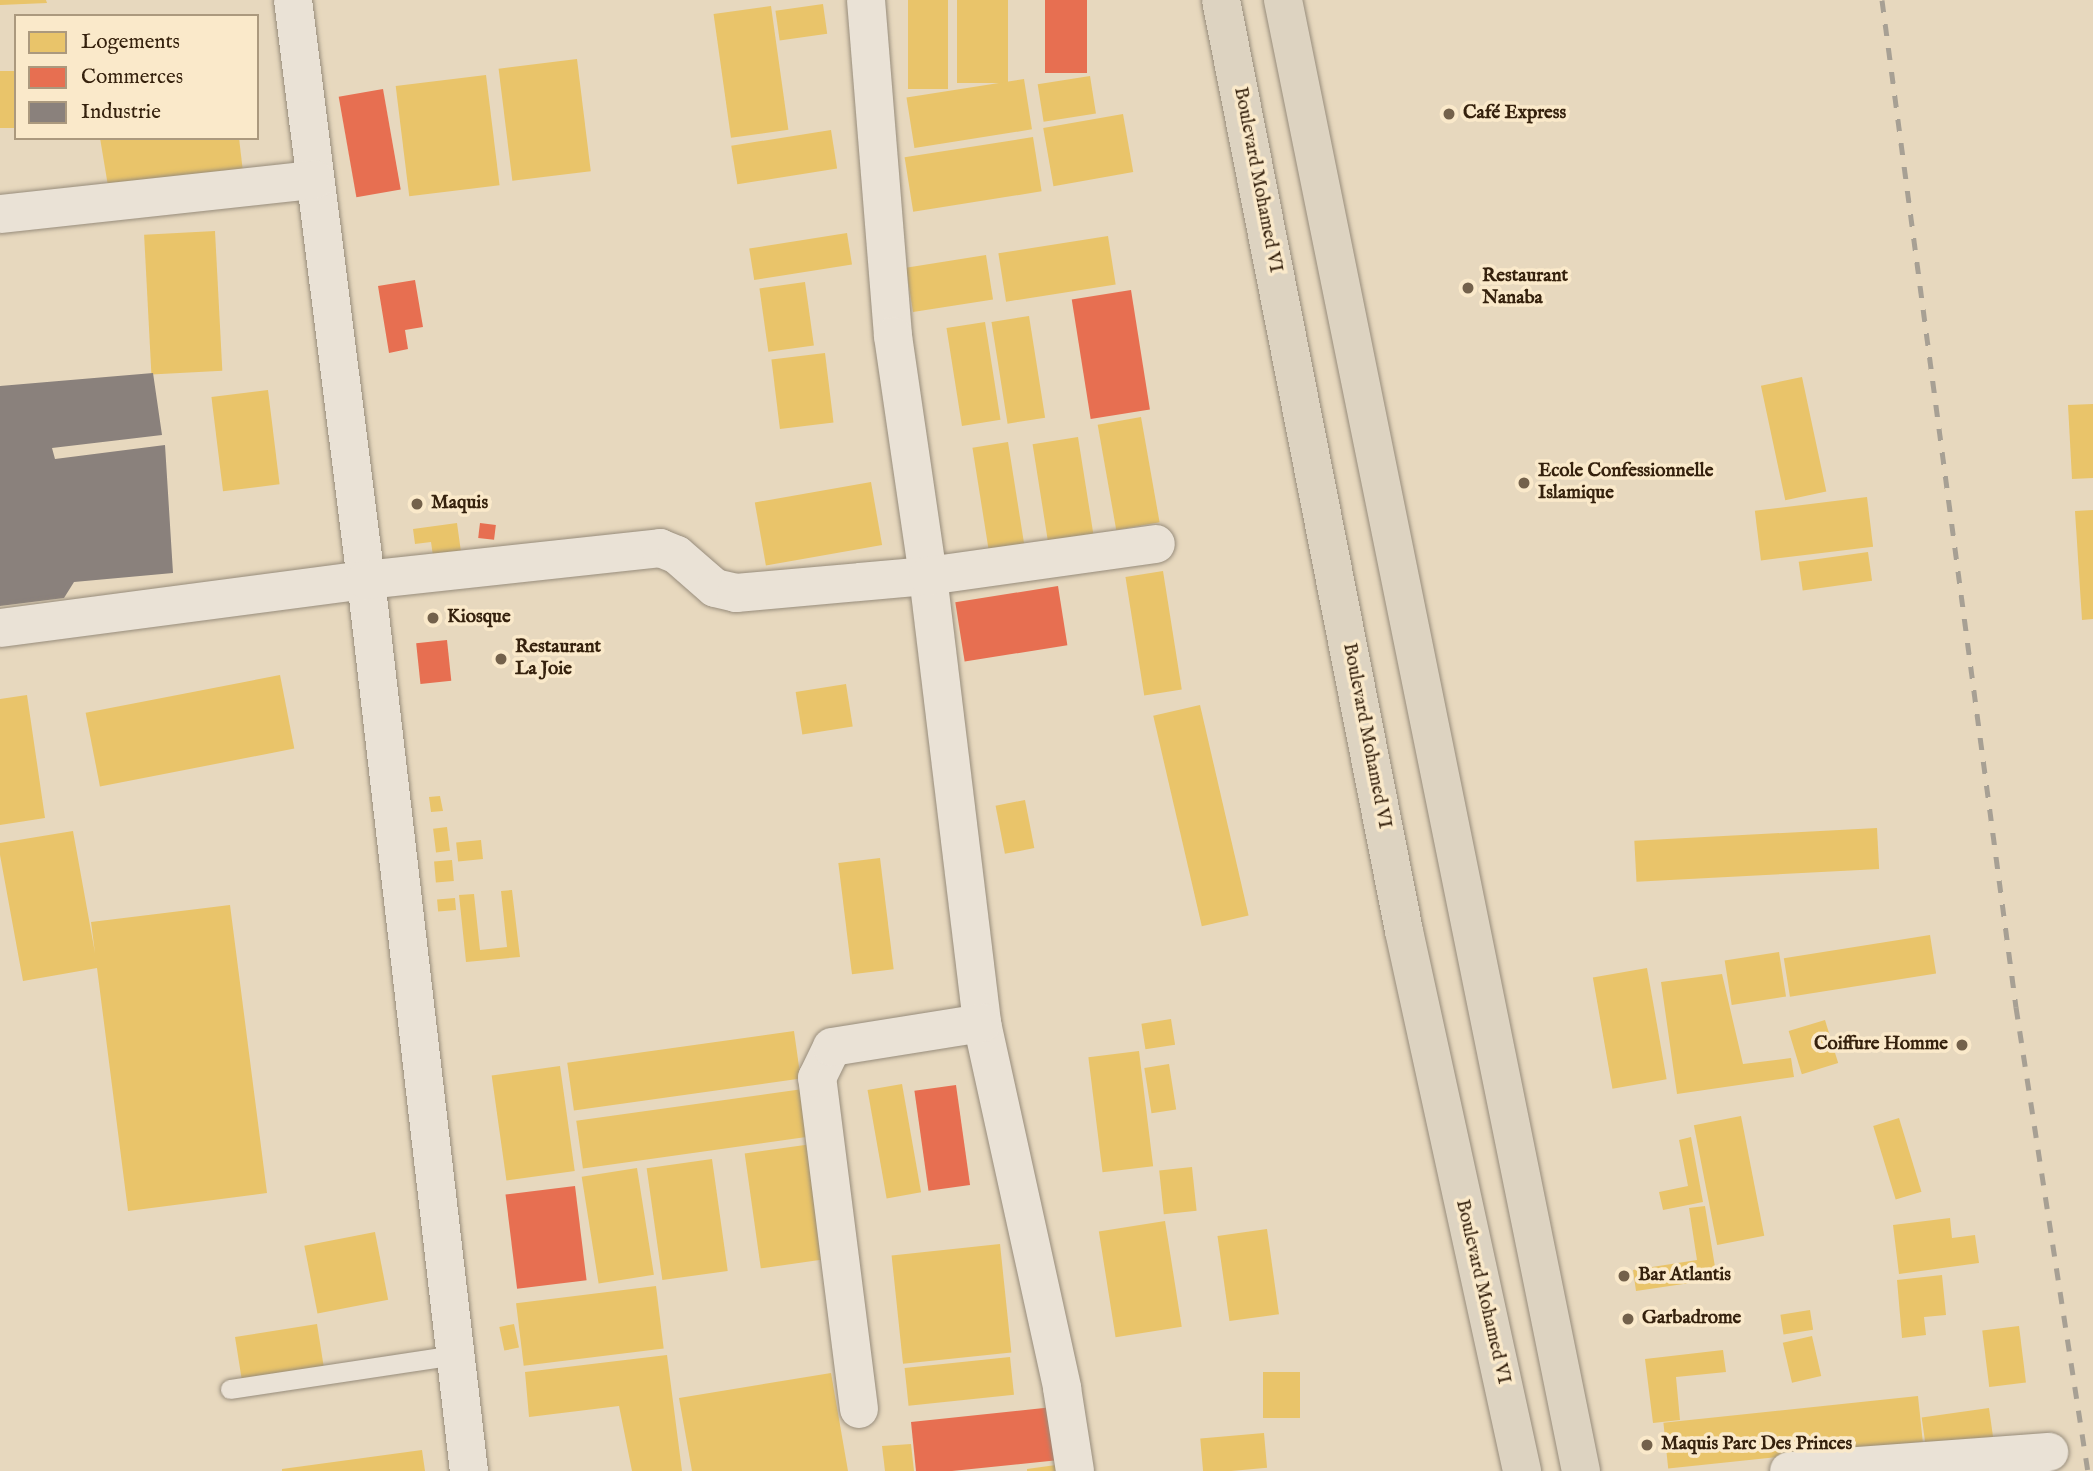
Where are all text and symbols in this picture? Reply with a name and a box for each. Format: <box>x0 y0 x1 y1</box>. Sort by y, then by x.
legend <box>14 14 259 140</box>
text: Logements <box>81 29 180 56</box>
text: Commerces <box>81 64 183 91</box>
street label: Boulevard Mohamed VI <box>1228 85 1286 275</box>
text: Industrie <box>81 99 161 126</box>
place label: Café Express <box>1463 103 1566 125</box>
marker: Café Express <box>1441 106 1457 122</box>
place label: Restaurant Nanaba <box>1482 266 1568 310</box>
marker: Restaurant Nanaba <box>1460 280 1476 296</box>
place label: Ecole Confessionnelle Islamique <box>1538 461 1713 505</box>
marker: Ecole Confessionnelle Islamique <box>1516 475 1532 491</box>
place label: Maquis <box>431 493 488 515</box>
marker: Maquis <box>409 496 425 512</box>
place label: Kiosque <box>447 607 511 629</box>
marker: Kiosque <box>425 610 441 626</box>
place label: Restaurant La Joie <box>515 637 601 681</box>
street label: Boulevard Mohamed VI <box>1337 641 1395 831</box>
marker: Restaurant La Joie <box>493 651 509 667</box>
place label: Coiffure Homme <box>1814 1034 1948 1056</box>
marker: Coiffure Homme <box>1954 1037 1970 1053</box>
street label: Boulevard Mohamed VI <box>1450 1198 1514 1386</box>
place label: Bar Atlantis <box>1638 1265 1731 1287</box>
marker: Bar Atlantis <box>1616 1268 1632 1284</box>
place label: Garbadrome <box>1642 1308 1741 1330</box>
marker: Garbadrome <box>1620 1311 1636 1327</box>
place label: Maquis Parc Des Princes <box>1661 1434 1852 1456</box>
marker: Maquis Parc Des Princes <box>1639 1437 1655 1453</box>

